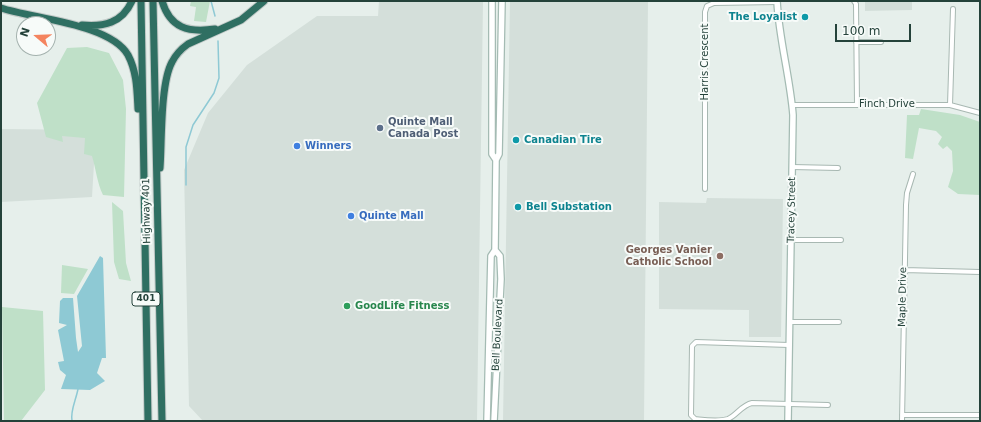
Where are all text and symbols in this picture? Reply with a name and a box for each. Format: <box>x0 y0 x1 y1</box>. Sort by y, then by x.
place label: The Loyalist <box>729 11 797 23</box>
marker: The Loyalist <box>800 12 810 22</box>
north arrow <box>16 16 56 56</box>
scale bar <box>837 16 913 42</box>
street label: Harris Crescent <box>699 23 711 101</box>
text: 100 m <box>842 24 880 38</box>
text: N <box>17 26 33 39</box>
street label: Finch Drive <box>859 98 915 110</box>
place label: Quinte Mall Canada Post <box>388 116 458 140</box>
marker: Quinte Mall Canada Post <box>375 123 385 133</box>
place label: Canadian Tire <box>524 134 602 146</box>
marker: Canadian Tire <box>511 135 521 145</box>
place label: Winners <box>305 140 351 152</box>
marker: Winners <box>292 141 302 151</box>
street label: Tracey Street <box>785 177 799 243</box>
street label: Highway 401 <box>140 178 154 244</box>
place label: Bell Substation <box>526 201 612 213</box>
marker: Bell Substation <box>513 202 523 212</box>
place label: Quinte Mall <box>359 210 424 222</box>
marker: Quinte Mall <box>346 211 356 221</box>
place label: Georges Vanier Catholic School <box>625 244 712 268</box>
marker: Georges Vanier Catholic School <box>715 251 725 261</box>
street label: Maple Drive <box>896 267 910 327</box>
road number: 401 <box>132 292 160 306</box>
street label: Bell Boulevard <box>490 299 506 371</box>
place label: GoodLife Fitness <box>355 300 449 312</box>
marker: GoodLife Fitness <box>342 301 352 311</box>

